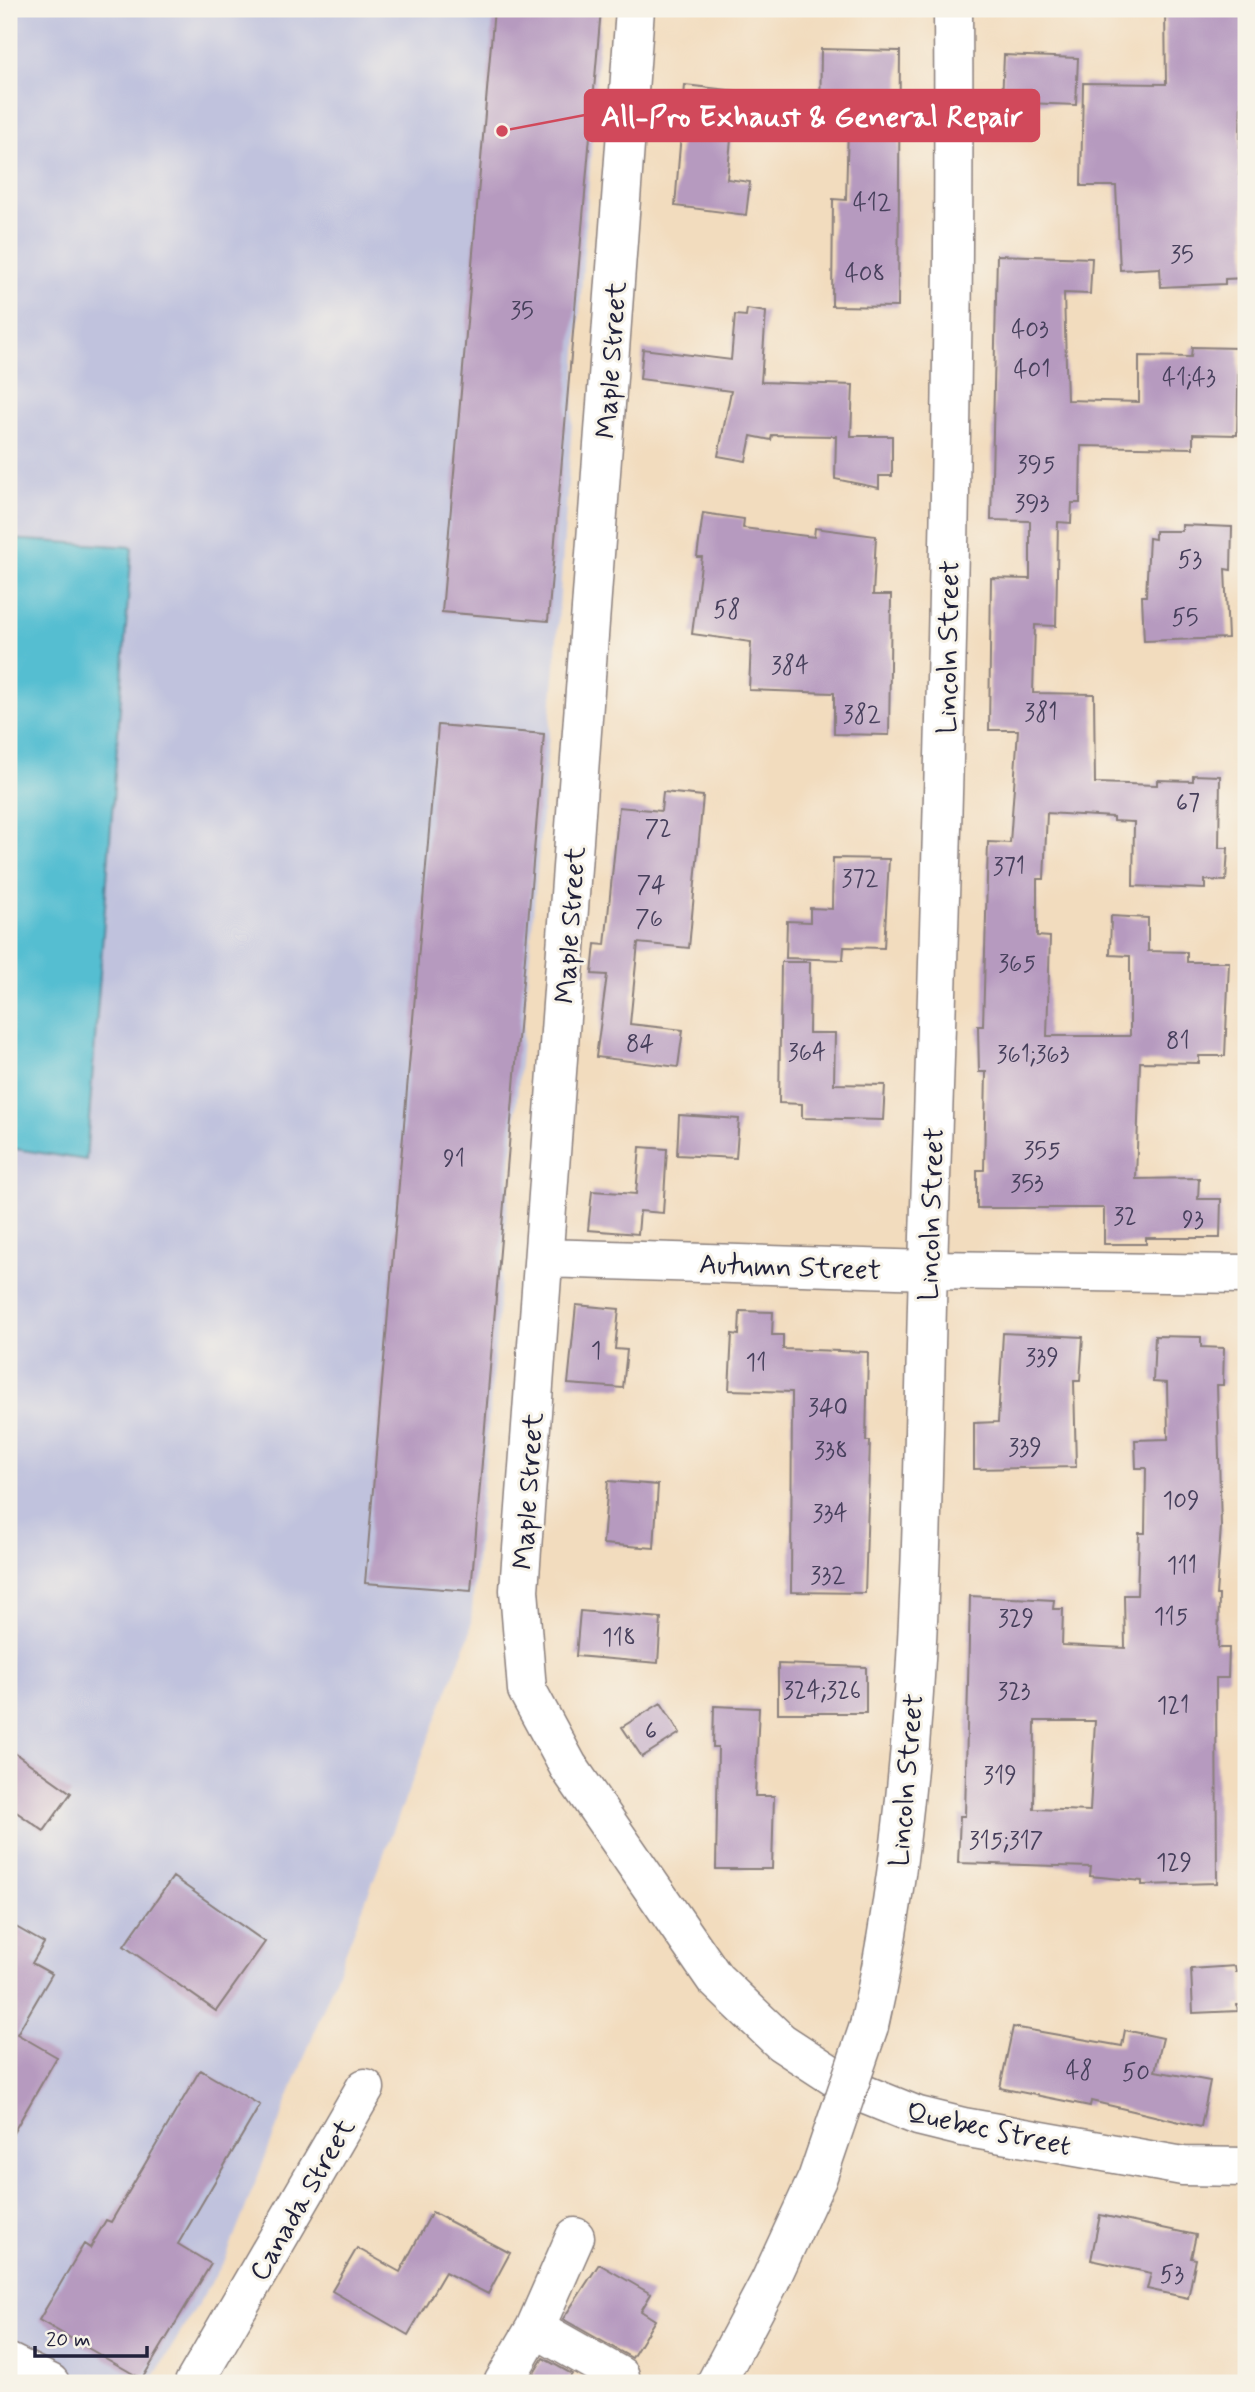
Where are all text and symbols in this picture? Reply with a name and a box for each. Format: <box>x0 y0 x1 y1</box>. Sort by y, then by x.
callout: All-Pro Exhaust & General Repair <box>585 90 1039 141</box>
text: All-Pro Exhaust & General Repair <box>601 98 1023 137</box>
house number: 412 <box>853 188 891 219</box>
house number: 35 <box>1170 240 1194 271</box>
house number: 408 <box>845 259 885 290</box>
street label: Maple Street <box>589 280 636 440</box>
house number: 35 <box>510 296 534 327</box>
house number: 403 <box>1011 315 1049 346</box>
house number: 401 <box>1013 355 1051 386</box>
house number: 41;43 <box>1162 363 1216 394</box>
house number: 395 <box>1017 450 1055 481</box>
house number: 393 <box>1015 489 1050 520</box>
house number: 53 <box>1178 545 1202 576</box>
street label: Lincoln Street <box>929 560 970 734</box>
house number: 58 <box>713 595 741 626</box>
house number: 55 <box>1171 603 1199 634</box>
house number: 384 <box>771 651 809 682</box>
house number: 381 <box>1024 698 1058 729</box>
house number: 382 <box>843 700 881 731</box>
house number: 67 <box>1176 788 1200 819</box>
house number: 72 <box>644 814 672 845</box>
street label: Maple Street <box>548 845 595 1005</box>
house number: 371 <box>993 852 1025 883</box>
house number: 372 <box>841 864 879 895</box>
house number: 74 <box>636 870 666 901</box>
house number: 76 <box>635 904 663 935</box>
house number: 365 <box>998 949 1036 980</box>
house number: 81 <box>1166 1026 1190 1057</box>
house number: 84 <box>626 1029 654 1060</box>
house number: 364 <box>788 1038 826 1069</box>
house number: 361;363 <box>997 1040 1070 1071</box>
street label: Lincoln Street <box>911 1127 954 1302</box>
house number: 355 <box>1024 1136 1060 1167</box>
house number: 91 <box>443 1144 465 1175</box>
house number: 353 <box>1010 1169 1044 1200</box>
house number: 32 <box>1113 1202 1137 1233</box>
house number: 93 <box>1182 1205 1204 1236</box>
street label: Autumn Street <box>698 1247 882 1290</box>
house number: 1 <box>591 1336 601 1367</box>
house number: 339 <box>1025 1343 1059 1374</box>
house number: 11 <box>745 1348 767 1379</box>
house number: 340 <box>808 1393 848 1424</box>
street label: Maple Street <box>506 1411 553 1571</box>
house number: 339 <box>1008 1433 1042 1464</box>
house number: 338 <box>814 1436 848 1467</box>
house number: 109 <box>1162 1486 1200 1517</box>
house number: 334 <box>812 1499 848 1530</box>
house number: 111 <box>1167 1551 1197 1582</box>
house number: 332 <box>810 1561 846 1592</box>
house number: 115 <box>1154 1602 1188 1633</box>
house number: 329 <box>998 1604 1034 1635</box>
house number: 118 <box>602 1623 636 1654</box>
house number: 324;326 <box>783 1676 861 1707</box>
house number: 323 <box>997 1677 1031 1708</box>
house number: 121 <box>1157 1691 1189 1722</box>
street label: Lincoln Street <box>881 1692 933 1868</box>
house number: 6 <box>645 1716 657 1747</box>
house number: 319 <box>983 1761 1017 1792</box>
house number: 315;317 <box>969 1826 1043 1857</box>
house number: 129 <box>1156 1848 1192 1879</box>
house number: 48 <box>1065 2056 1093 2087</box>
house number: 50 <box>1122 2058 1150 2089</box>
street label: Quebec Street <box>903 2095 1074 2166</box>
street label: Canada Street <box>242 2112 365 2288</box>
house number: 53 <box>1160 2260 1184 2291</box>
scale bar <box>35 2315 147 2359</box>
text: 20 m <box>46 2326 91 2354</box>

